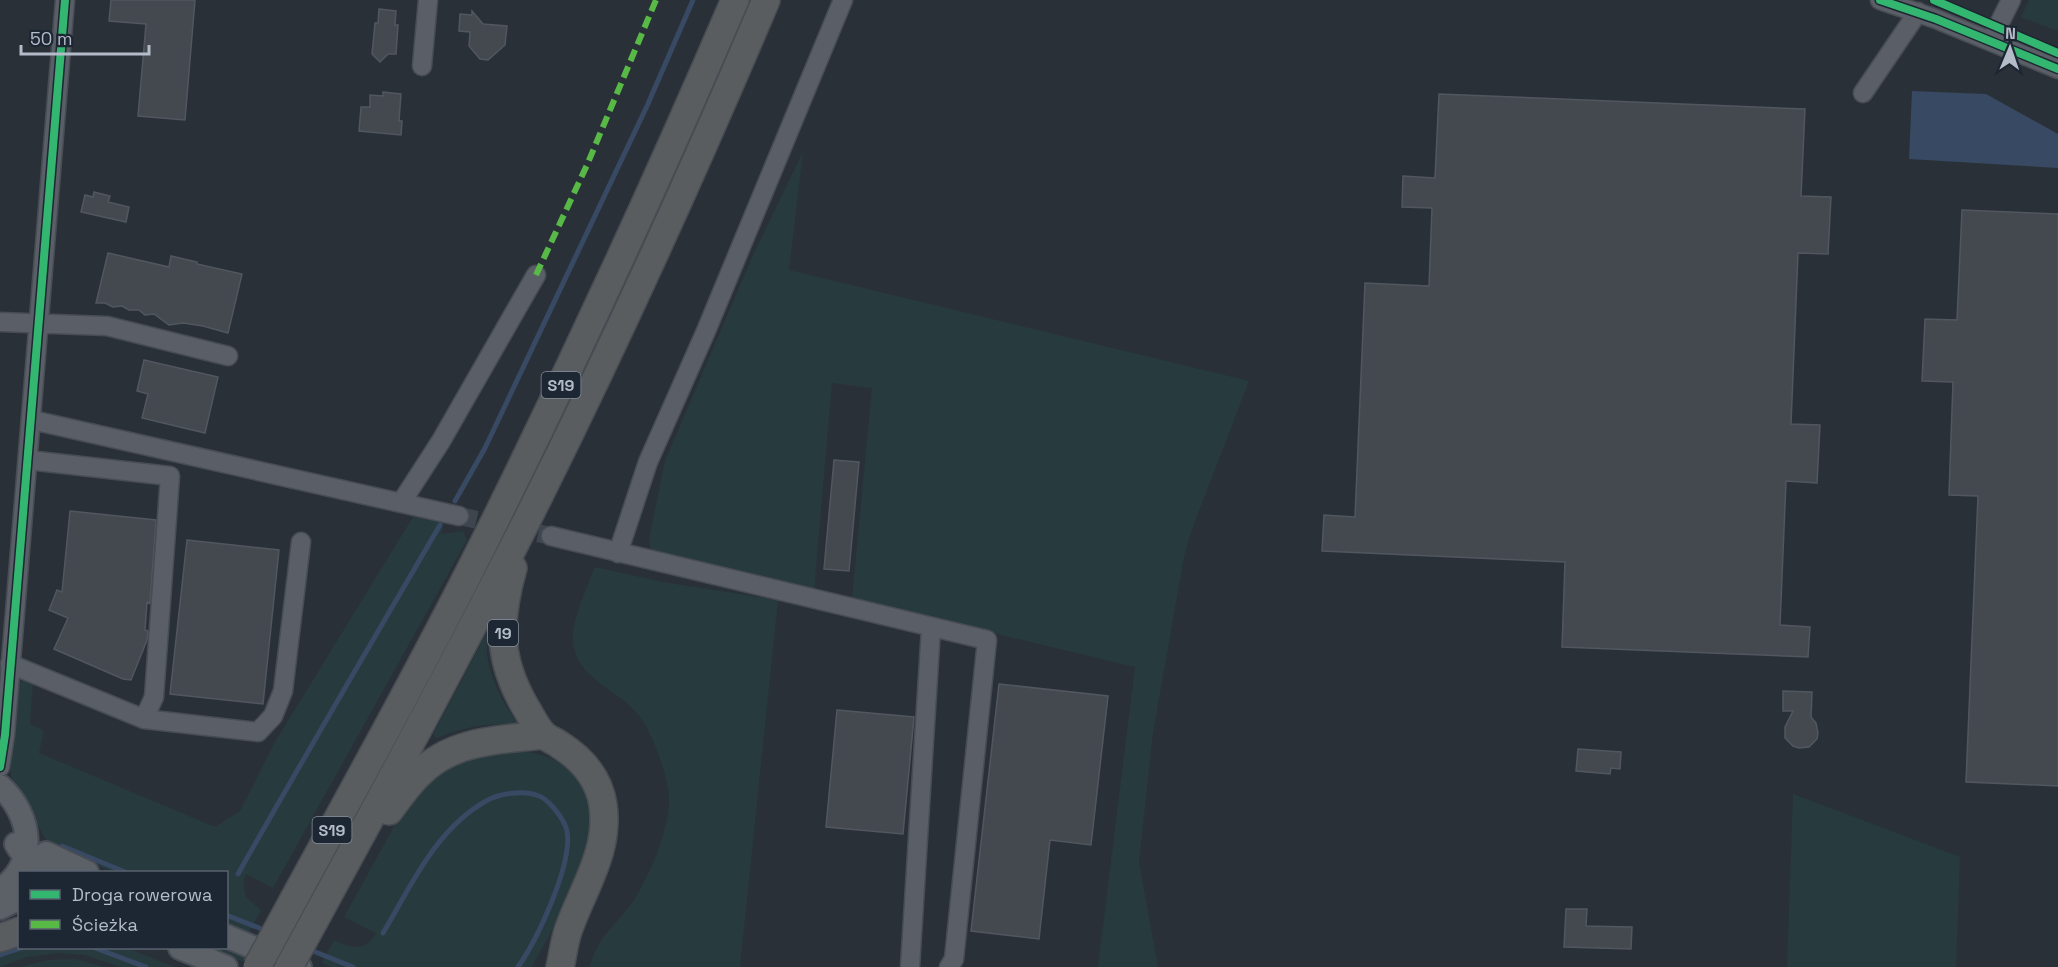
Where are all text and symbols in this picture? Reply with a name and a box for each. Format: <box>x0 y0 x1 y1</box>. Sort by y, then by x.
scale bar <box>21 18 148 56</box>
north arrow <box>1980 18 2040 78</box>
text: N <box>2005 23 2016 44</box>
text: 50 m <box>30 27 72 50</box>
road number: S19 <box>542 372 580 398</box>
road number: 19 <box>488 620 518 646</box>
road number: S19 <box>312 817 352 843</box>
legend <box>18 871 228 949</box>
text: Droga rowerowa <box>72 883 212 906</box>
text: Ścieżka <box>72 913 138 936</box>

